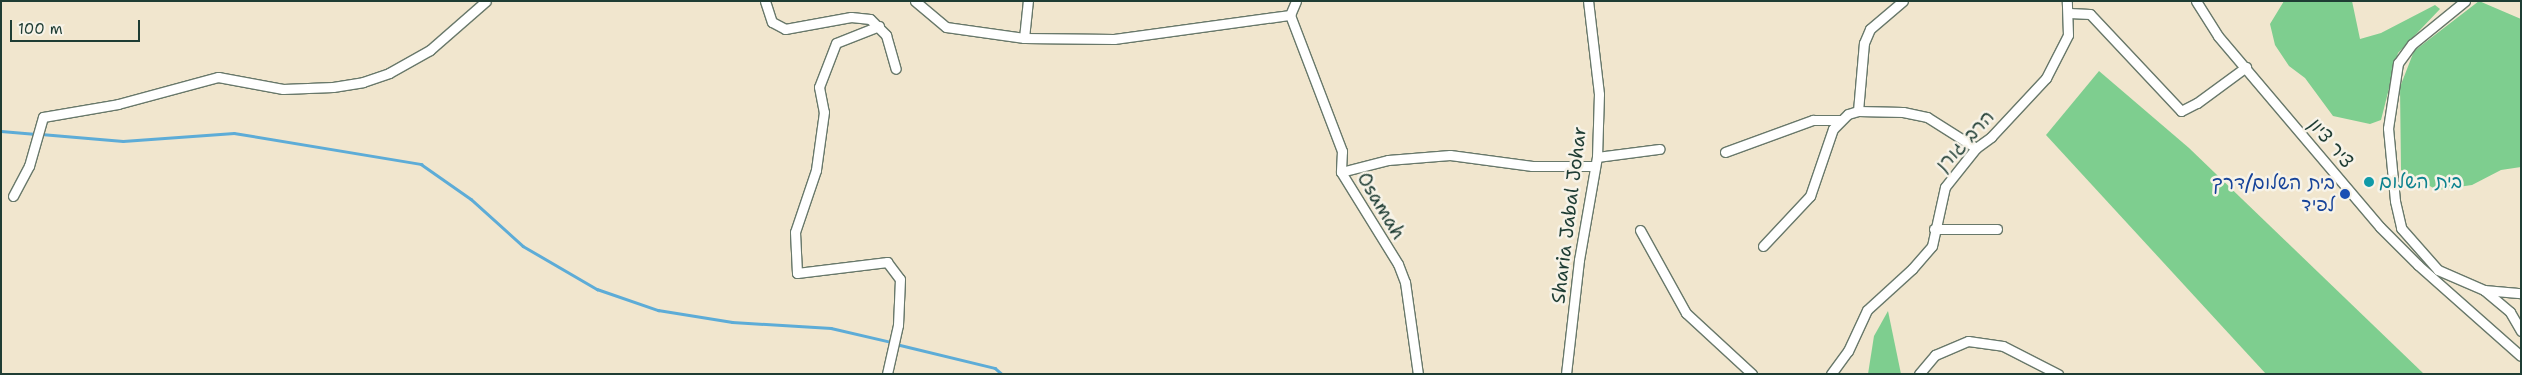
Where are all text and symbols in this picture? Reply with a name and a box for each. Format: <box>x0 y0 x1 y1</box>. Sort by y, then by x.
scale bar <box>12 10 142 42</box>
text: 100 m <box>18 19 63 39</box>
street label: הרב גורן <box>1931 106 1999 176</box>
street label: ציר ציון <box>2304 113 2358 173</box>
street label: Sharia Jabal Johar <box>1547 125 1591 305</box>
street label: Osamah <box>1352 168 1410 244</box>
place label: בית השלום <box>2379 171 2462 193</box>
place label: בית השלום/דרך לפיד <box>2212 172 2335 216</box>
marker: בית השלום <box>2363 176 2375 188</box>
marker: בית השלום/דרך לפיד <box>2339 188 2351 200</box>

